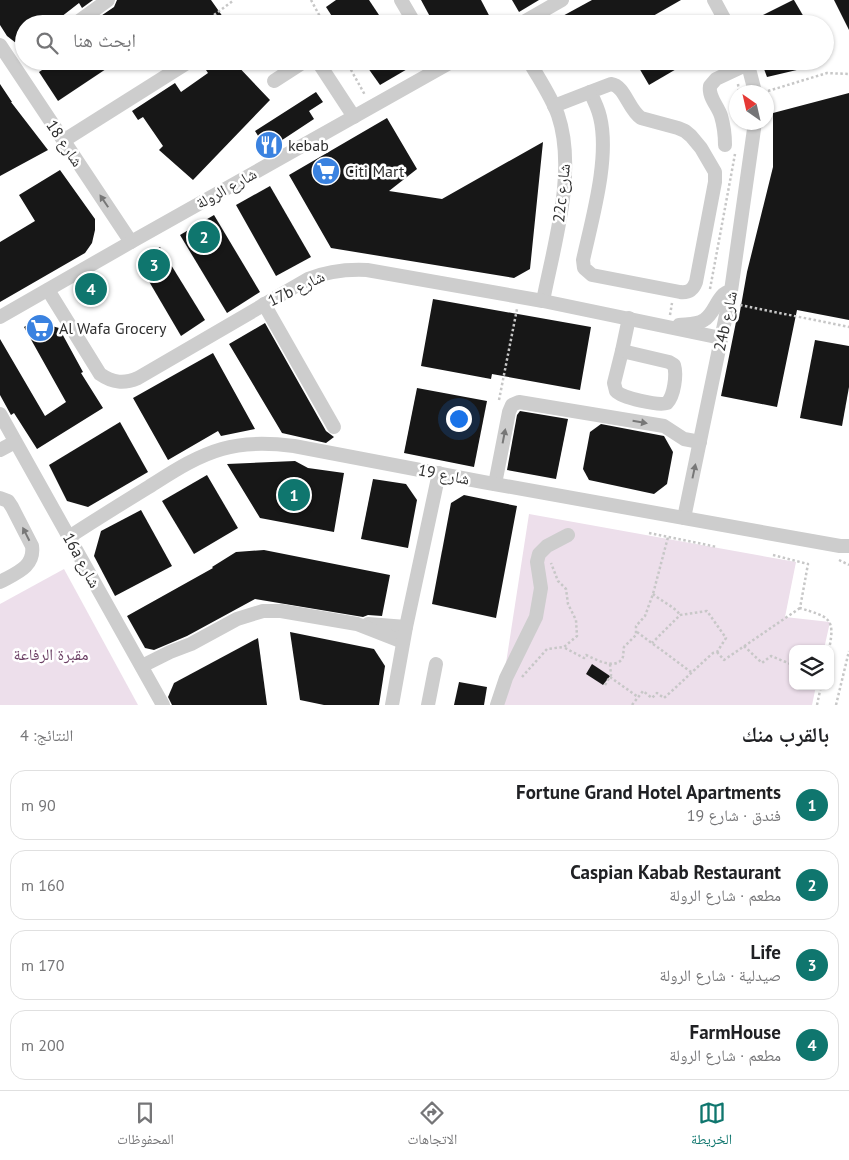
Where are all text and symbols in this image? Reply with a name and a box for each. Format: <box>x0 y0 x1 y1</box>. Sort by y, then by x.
search box <box>15 15 834 70</box>
text: ابحث هنا <box>73 28 136 52</box>
icon: search <box>33 29 61 57</box>
north arrow <box>729 85 774 130</box>
street label: شارع 18 <box>41 116 88 171</box>
restaurant icon: kebab <box>254 130 284 160</box>
place label: kebab <box>288 135 329 155</box>
supermarket icon: Citi Mart <box>311 156 341 186</box>
place label: Citi Mart <box>345 161 405 181</box>
street label: شارع الرولة <box>192 163 260 214</box>
street label: 22c شارع <box>548 163 575 223</box>
one-way arrow <box>99 194 109 208</box>
pin: 2 <box>188 218 220 256</box>
pin: 3 <box>138 246 170 284</box>
street label: 17b شارع <box>264 266 328 311</box>
pin: 4 <box>75 270 107 308</box>
street label: 24b شارع <box>709 289 742 353</box>
supermarket icon: Al Wafa Grocery <box>25 313 55 343</box>
place label: Al Wafa Grocery <box>59 318 167 338</box>
your location <box>446 406 472 432</box>
one-way arrow <box>632 419 648 427</box>
one-way arrow <box>500 429 508 444</box>
street label: شارع 19 <box>416 459 472 490</box>
one-way arrow <box>690 463 698 478</box>
pin: 1 <box>278 476 310 514</box>
one-way arrow <box>22 527 30 541</box>
street label: 16a شارع <box>58 529 105 592</box>
park label: مقبرة الرفاعة <box>13 644 89 664</box>
map controls <box>789 645 834 690</box>
button: layers <box>789 645 834 690</box>
text: بالقرب منك <box>742 721 829 748</box>
text: النتائج: 4 <box>20 725 73 745</box>
text: Fortune Grand Hotel Apartments <box>516 780 781 804</box>
text: 90 m <box>21 795 56 815</box>
text: 1 <box>807 795 817 815</box>
text: فندق · شارع 19 <box>687 805 781 825</box>
text: Caspian Kabab Restaurant <box>570 860 781 884</box>
text: 160 m <box>21 875 64 895</box>
text: 2 <box>807 875 817 895</box>
text: مطعم · شارع الرولة <box>669 885 781 905</box>
text: Life <box>750 940 781 964</box>
text: 170 m <box>21 955 64 975</box>
text: 3 <box>807 955 817 975</box>
text: صيدلية · شارع الرولة <box>659 965 781 985</box>
text: FarmHouse <box>689 1020 781 1044</box>
text: 200 m <box>21 1035 64 1055</box>
text: 4 <box>807 1035 817 1055</box>
text: مطعم · شارع الرولة <box>669 1045 781 1065</box>
tab: المحفوظات <box>117 1099 174 1153</box>
tab: الاتجاهات <box>408 1099 457 1153</box>
tab: الخريطة <box>691 1099 732 1153</box>

